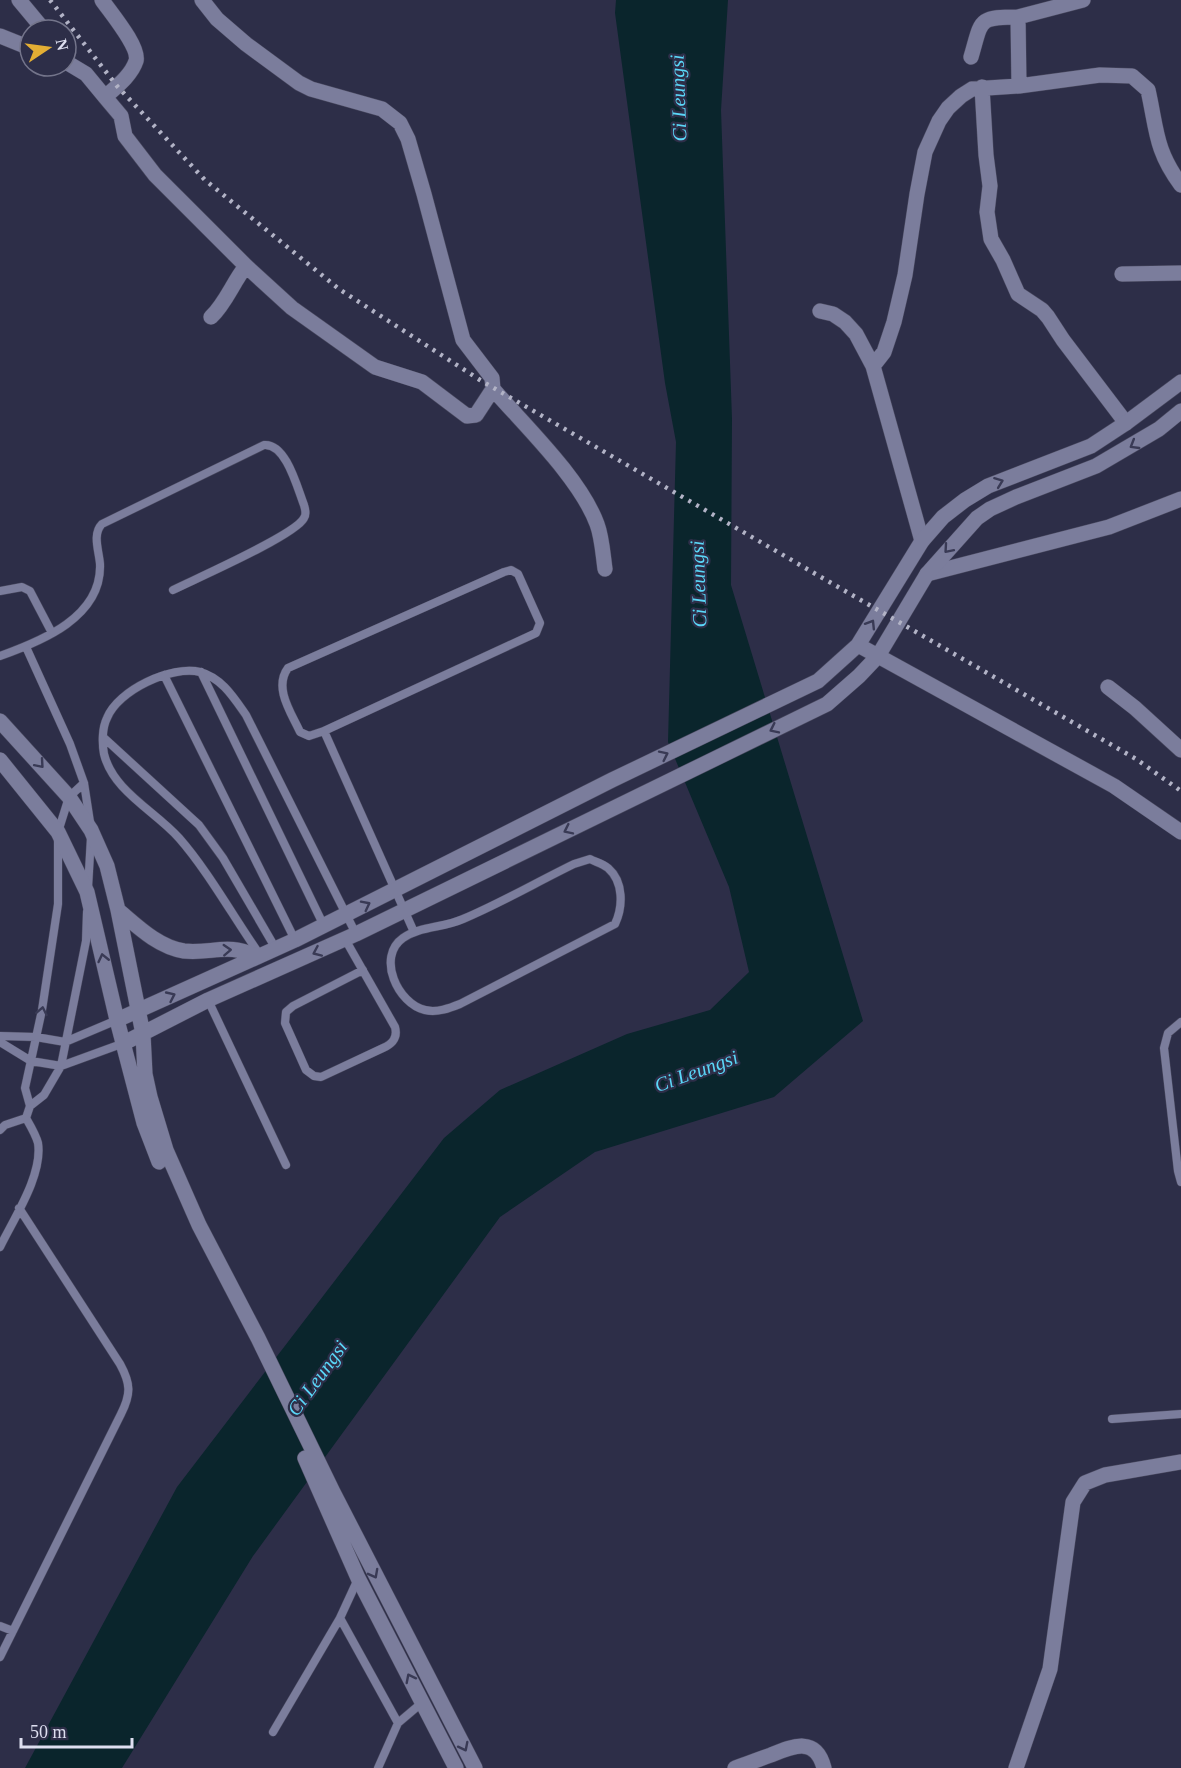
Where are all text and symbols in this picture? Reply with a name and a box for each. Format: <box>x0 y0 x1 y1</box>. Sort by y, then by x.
north arrow <box>18 18 78 78</box>
text: N <box>53 37 72 53</box>
water label: Ci Leungsi <box>665 54 692 142</box>
one-way arrow <box>1130 438 1140 449</box>
one-way arrow <box>992 477 1003 489</box>
water label: Ci Leungsi <box>685 540 712 628</box>
one-way arrow <box>944 542 955 553</box>
one-way arrow <box>864 620 876 630</box>
one-way arrow <box>770 722 781 734</box>
one-way arrow <box>658 750 669 762</box>
one-way arrow <box>32 757 43 768</box>
one-way arrow <box>564 822 575 834</box>
one-way arrow <box>360 901 370 912</box>
one-way arrow <box>222 943 231 956</box>
one-way arrow <box>313 944 324 956</box>
one-way arrow <box>97 953 110 963</box>
one-way arrow <box>164 992 175 1004</box>
one-way arrow <box>35 1006 48 1016</box>
water label: Ci Leungsi <box>651 1046 741 1097</box>
water label: Ci Leungsi <box>282 1336 352 1420</box>
one-way arrow <box>367 1567 378 1578</box>
one-way arrow <box>406 1674 417 1685</box>
scale bar <box>21 1711 132 1749</box>
text: 50 m <box>30 1722 67 1742</box>
one-way arrow <box>457 1740 468 1751</box>

